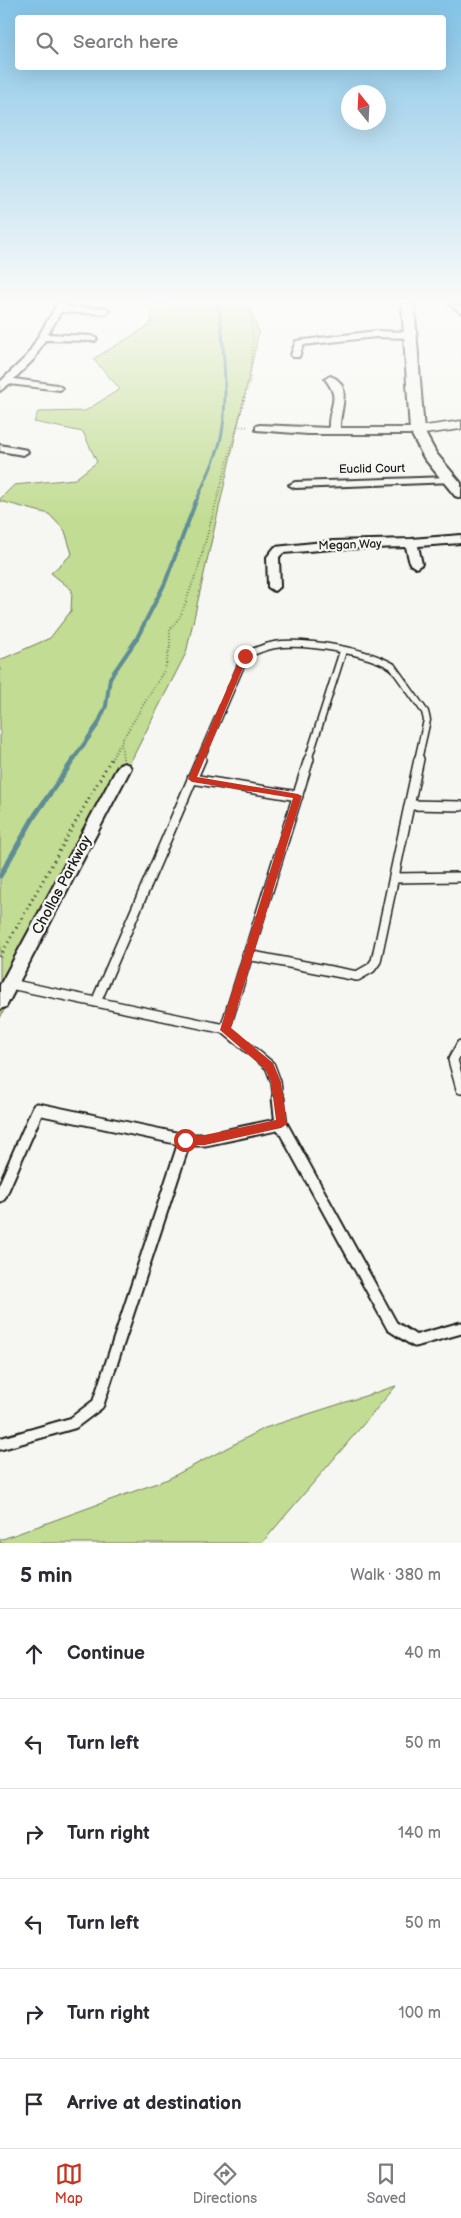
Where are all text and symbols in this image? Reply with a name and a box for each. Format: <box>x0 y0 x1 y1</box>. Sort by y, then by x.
search box <box>15 15 446 70</box>
icon: search <box>33 29 61 57</box>
text: Search here <box>73 31 178 54</box>
north arrow <box>341 85 386 130</box>
street label: Euclid Court <box>339 461 406 477</box>
street label: Megan Way <box>318 536 382 554</box>
route end <box>234 645 257 668</box>
street label: Chollas Parkway <box>28 832 96 938</box>
route start <box>174 1129 197 1152</box>
text: 5 min <box>20 1563 73 1588</box>
text: Walk · 380 m <box>350 1566 441 1585</box>
icon: ahead <box>20 1640 48 1668</box>
text: Continue <box>67 1642 145 1665</box>
text: 40 m <box>404 1644 441 1663</box>
icon: left <box>20 1730 48 1758</box>
text: Turn left <box>67 1732 139 1755</box>
text: 50 m <box>405 1734 441 1753</box>
icon: right <box>20 1820 48 1848</box>
text: Turn right <box>67 1822 150 1845</box>
text: 140 m <box>398 1824 441 1843</box>
icon: left <box>20 1910 48 1938</box>
text: Turn left <box>67 1912 139 1935</box>
text: 50 m <box>405 1914 441 1933</box>
icon: right <box>20 2000 48 2028</box>
text: Turn right <box>67 2002 150 2025</box>
text: 100 m <box>398 2004 441 2023</box>
icon: arrive <box>20 2090 48 2118</box>
text: Arrive at destination <box>67 2092 242 2115</box>
tab: Map <box>55 2160 83 2207</box>
tab: Directions <box>193 2160 257 2207</box>
tab: Saved <box>367 2160 406 2207</box>

